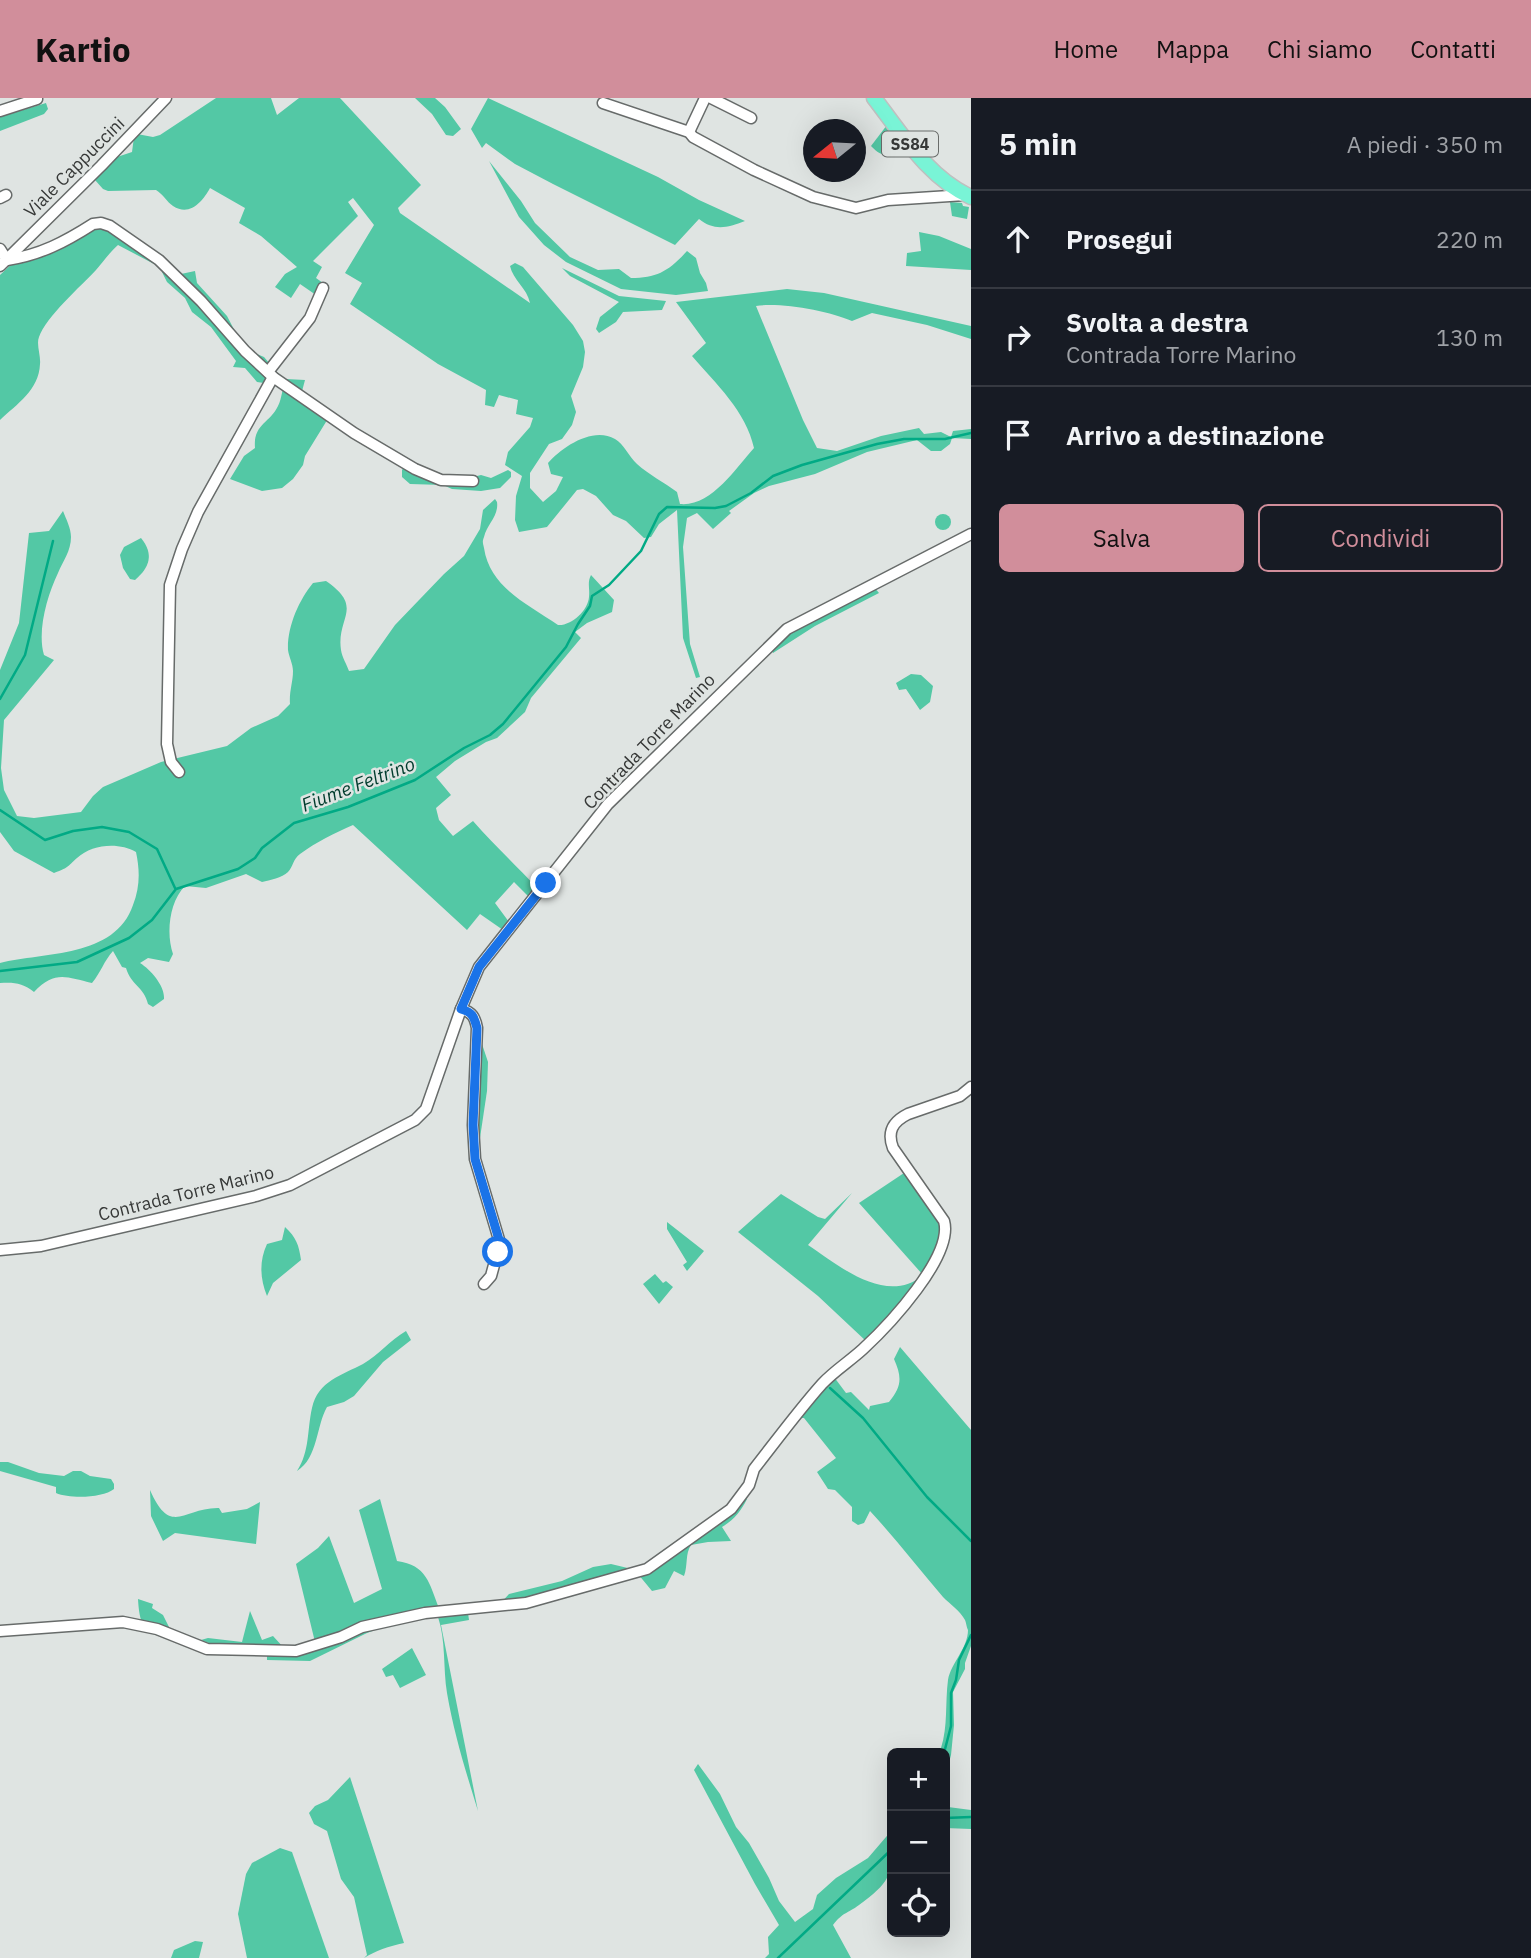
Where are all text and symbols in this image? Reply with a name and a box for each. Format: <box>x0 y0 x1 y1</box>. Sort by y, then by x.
text: Kartio <box>35 28 131 71</box>
text: Home <box>1054 33 1118 65</box>
text: Mappa <box>1156 33 1229 65</box>
text: Chi siamo <box>1267 33 1372 65</box>
text: Contatti <box>1410 33 1496 65</box>
street label: Viale Cappuccini <box>19 112 129 222</box>
north arrow <box>803 119 866 182</box>
text: 5 min <box>999 124 1077 163</box>
text: A piedi · 350 m <box>1347 129 1503 159</box>
road number: SS84 <box>882 132 938 156</box>
icon: ahead <box>999 220 1037 258</box>
text: Prosegui <box>1066 222 1173 256</box>
text: 220 m <box>1436 224 1503 254</box>
text: Svolta a destra <box>1066 305 1248 339</box>
icon: right <box>999 318 1037 356</box>
text: 130 m <box>1436 322 1503 352</box>
text: Contrada Torre Marino <box>1066 339 1296 369</box>
icon: arrive <box>999 416 1037 454</box>
text: Arrivo a destinazione <box>1066 418 1324 452</box>
button: Salva <box>999 504 1244 572</box>
button: Condividi <box>1258 504 1503 572</box>
street label: Contrada Torre Marino <box>578 668 720 814</box>
water label: Fiume Feltrino <box>298 751 418 817</box>
route end <box>530 867 561 898</box>
street label: Contrada Torre Marino <box>96 1160 276 1226</box>
route start <box>482 1236 513 1267</box>
map controls <box>887 1748 950 1937</box>
button: + <box>887 1748 950 1811</box>
button: − <box>887 1811 950 1874</box>
button: locate <box>887 1874 950 1937</box>

